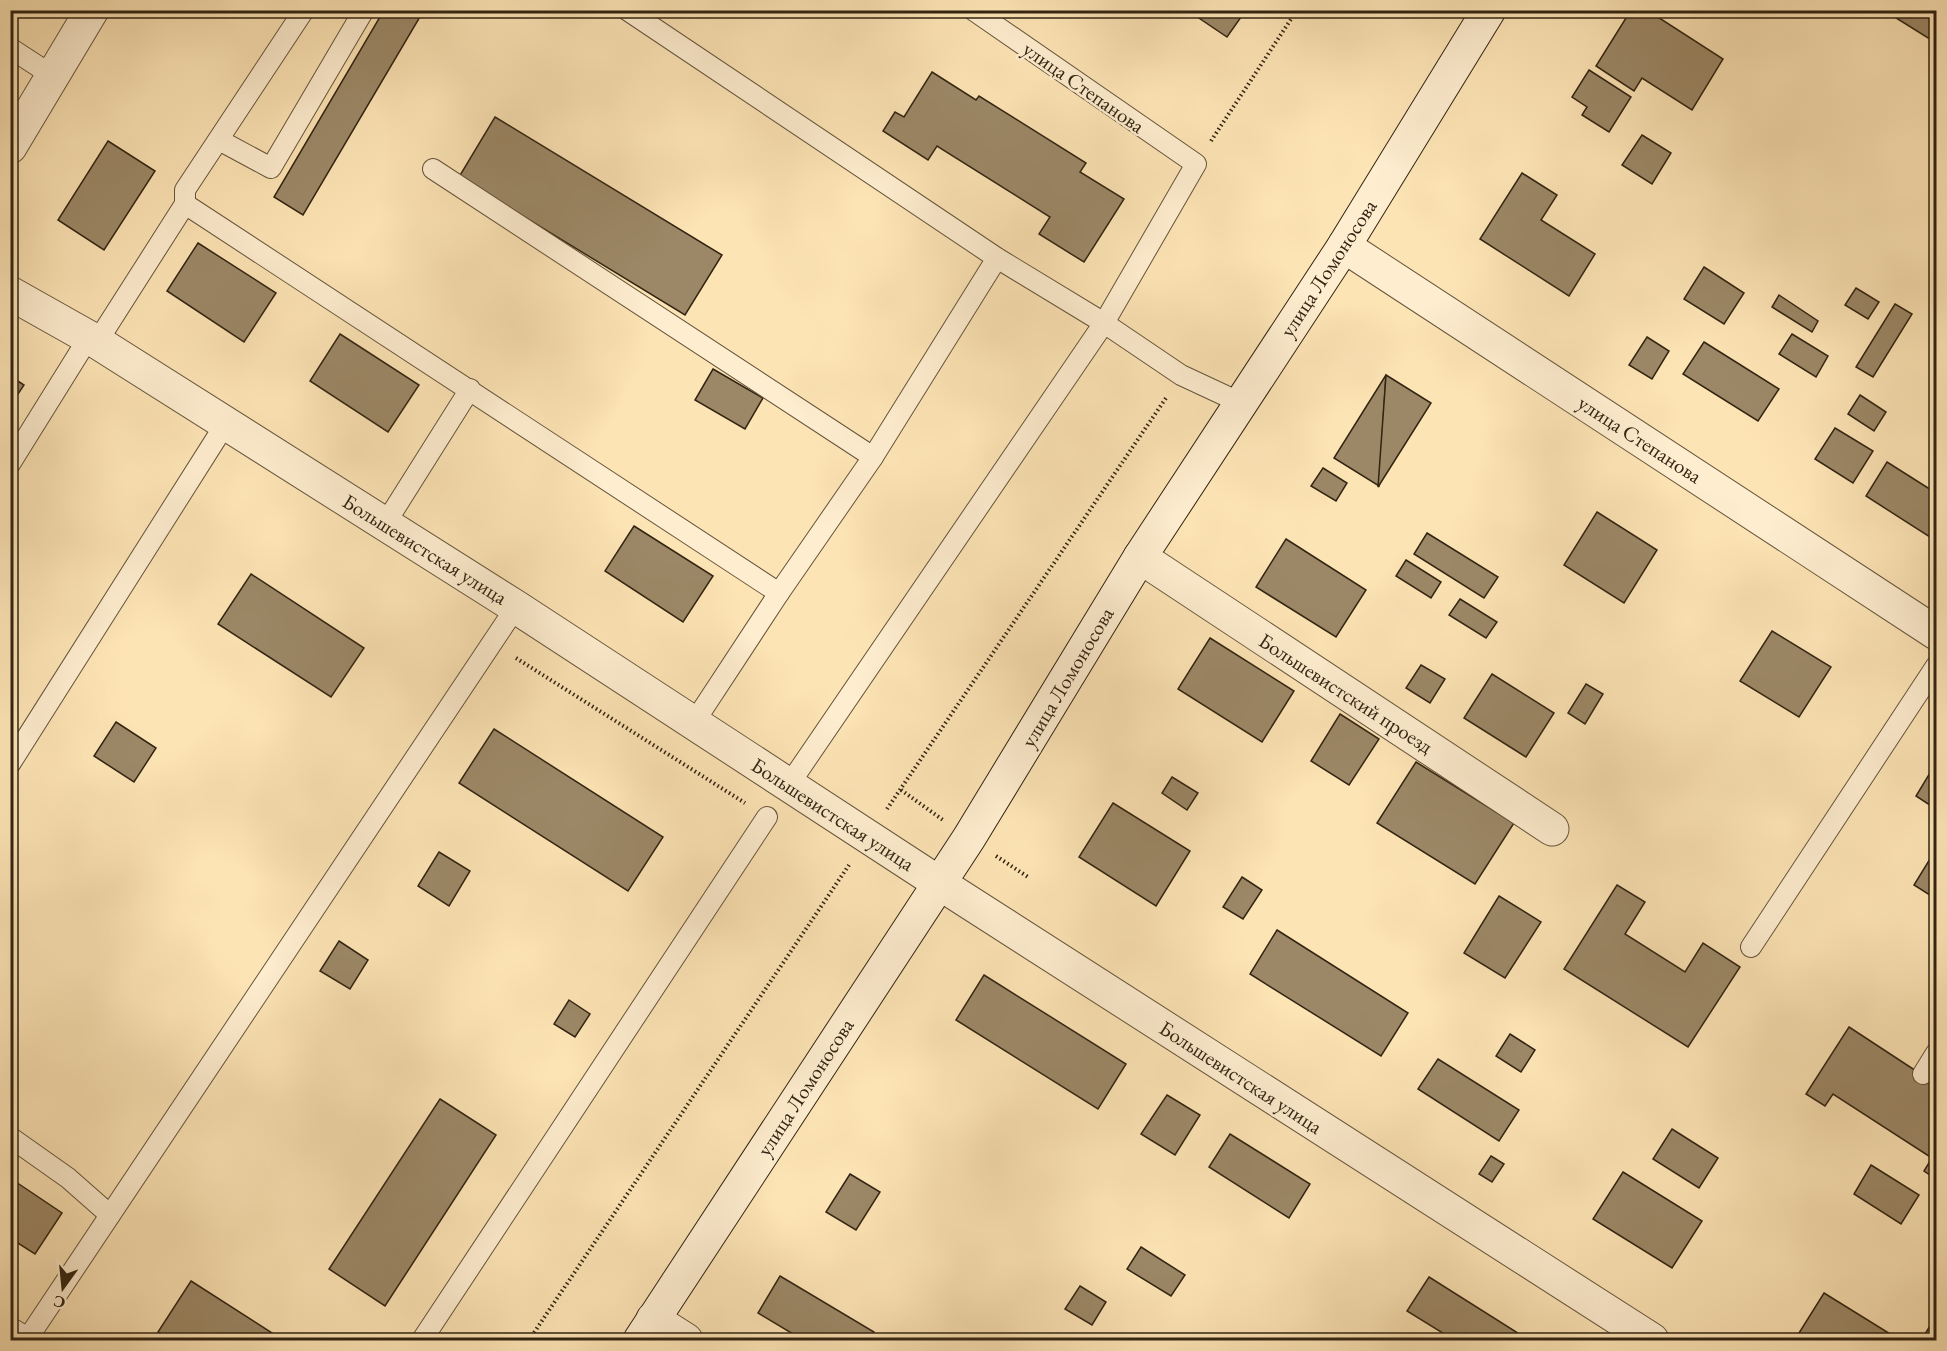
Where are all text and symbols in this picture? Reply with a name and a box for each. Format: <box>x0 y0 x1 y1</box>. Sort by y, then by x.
street label: улица Степанова <box>1018 35 1151 139</box>
street label: улица Ломоносова <box>1273 193 1383 342</box>
street label: улица Степанова <box>1573 389 1708 489</box>
street label: Большевистская улица <box>338 487 513 611</box>
street label: улица Ломоносова <box>1014 601 1120 752</box>
street label: Большевистский проезд <box>1254 627 1439 760</box>
street label: Большевистская улица <box>746 751 920 877</box>
street label: улица Ломоносова <box>750 1012 860 1161</box>
street label: Большевистская улица <box>1154 1014 1328 1140</box>
north arrow <box>33 1258 93 1318</box>
text: С <box>51 1290 67 1314</box>

